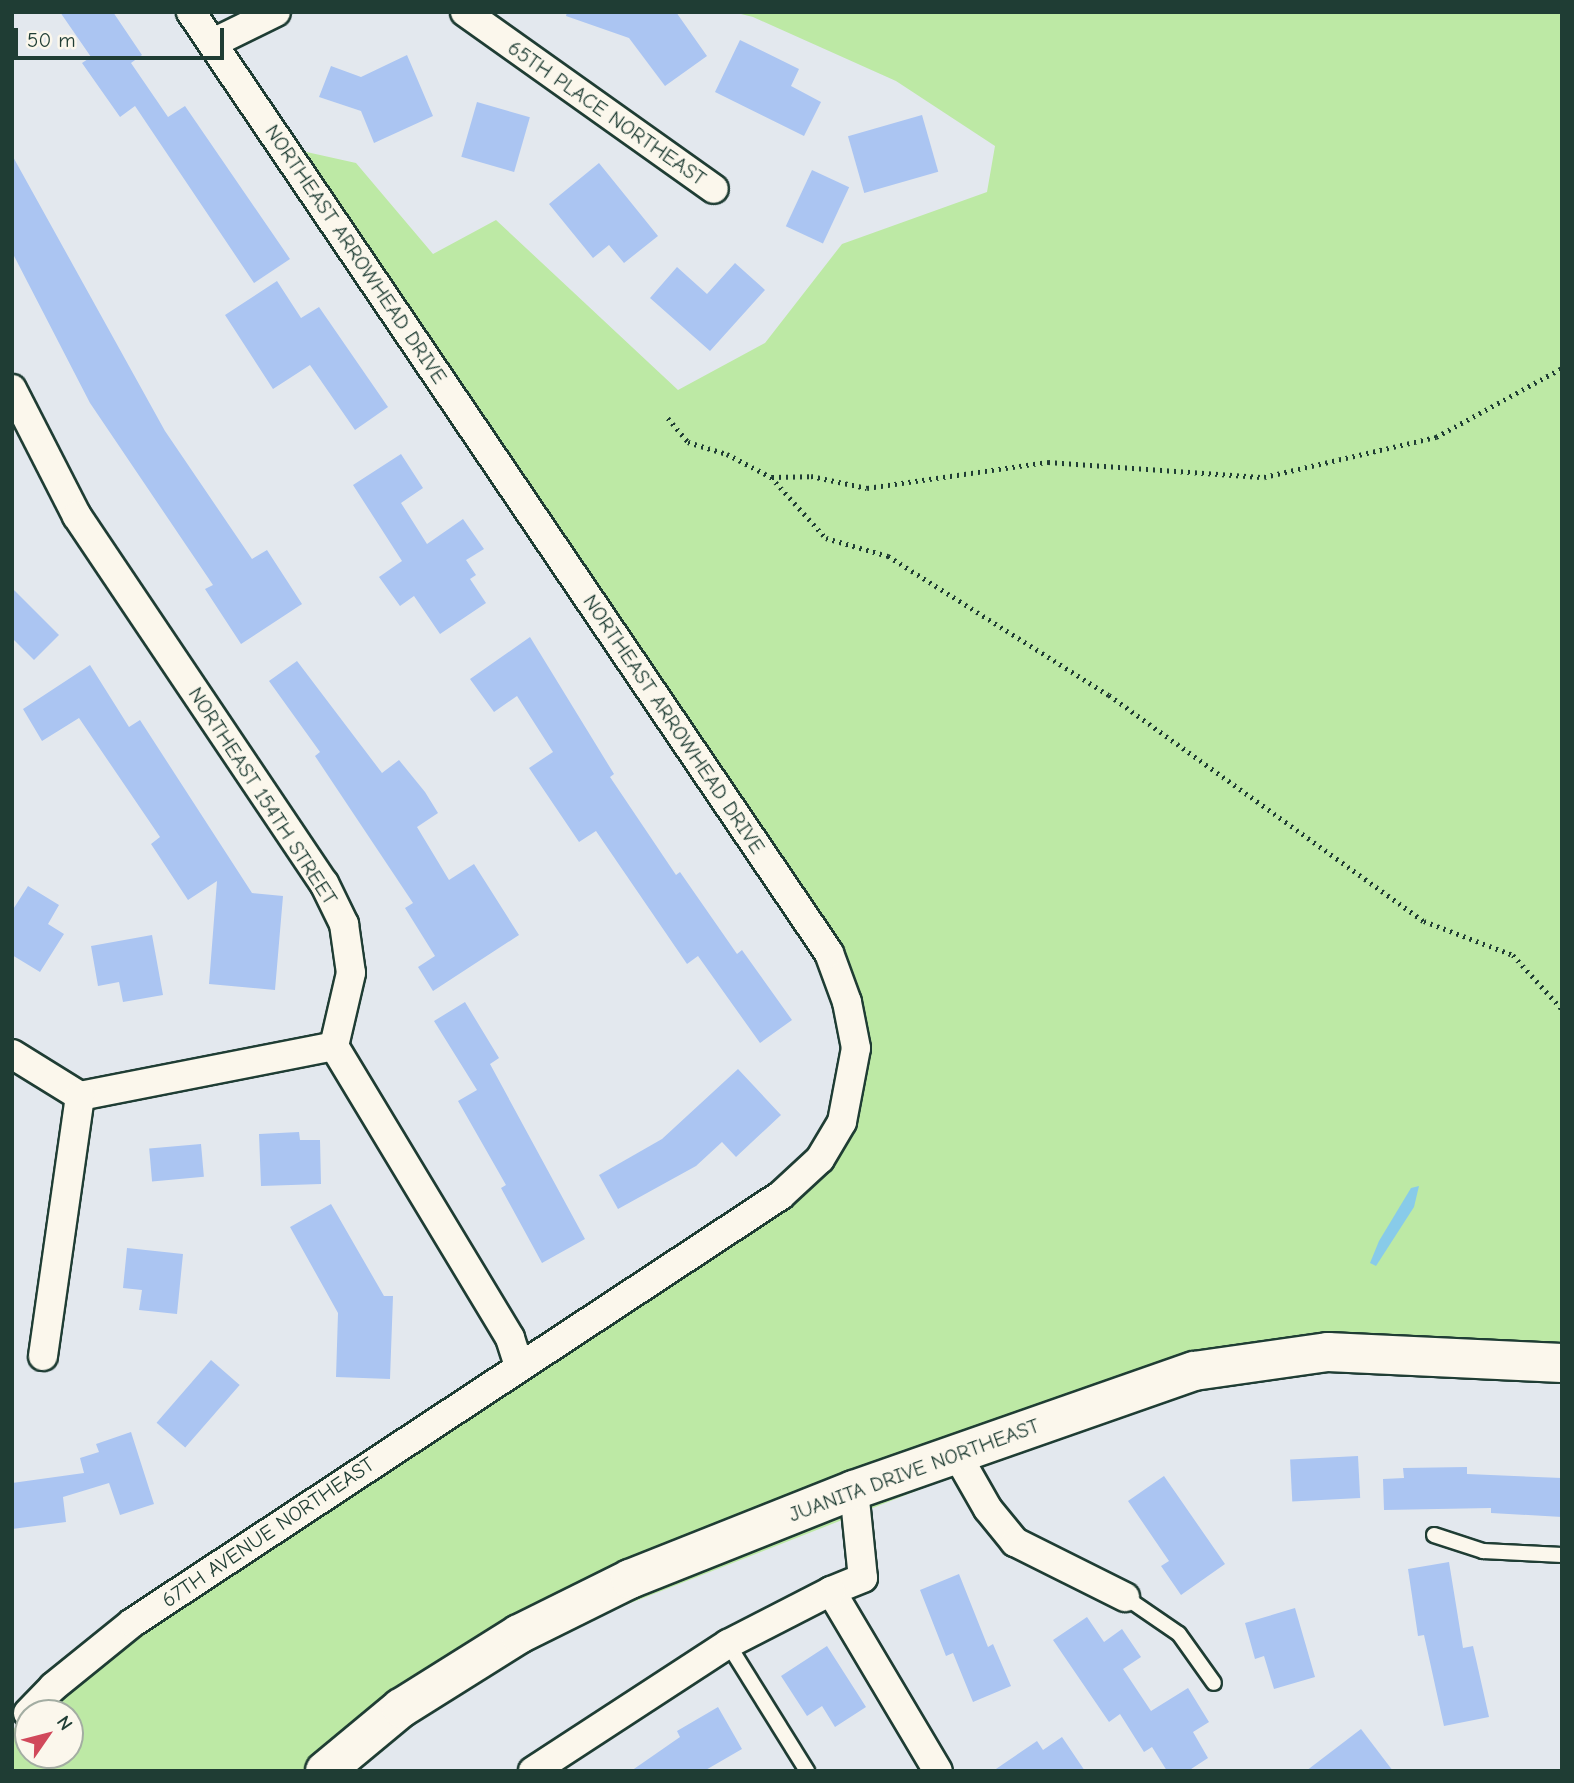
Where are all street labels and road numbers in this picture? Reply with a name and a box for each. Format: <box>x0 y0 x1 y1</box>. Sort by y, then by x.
street label: 65TH PLACE NORTHEAST <box>503 35 711 191</box>
street label: NORTHEAST ARROWHEAD DRIVE <box>260 120 452 388</box>
street label: NORTHEAST ARROWHEAD DRIVE <box>578 590 770 858</box>
street label: NORTHEAST 154TH STREET <box>183 682 343 910</box>
street label: JUANITA DRIVE NORTHEAST <box>785 1413 1043 1527</box>
street label: 67TH AVENUE NORTHEAST <box>157 1451 379 1613</box>

